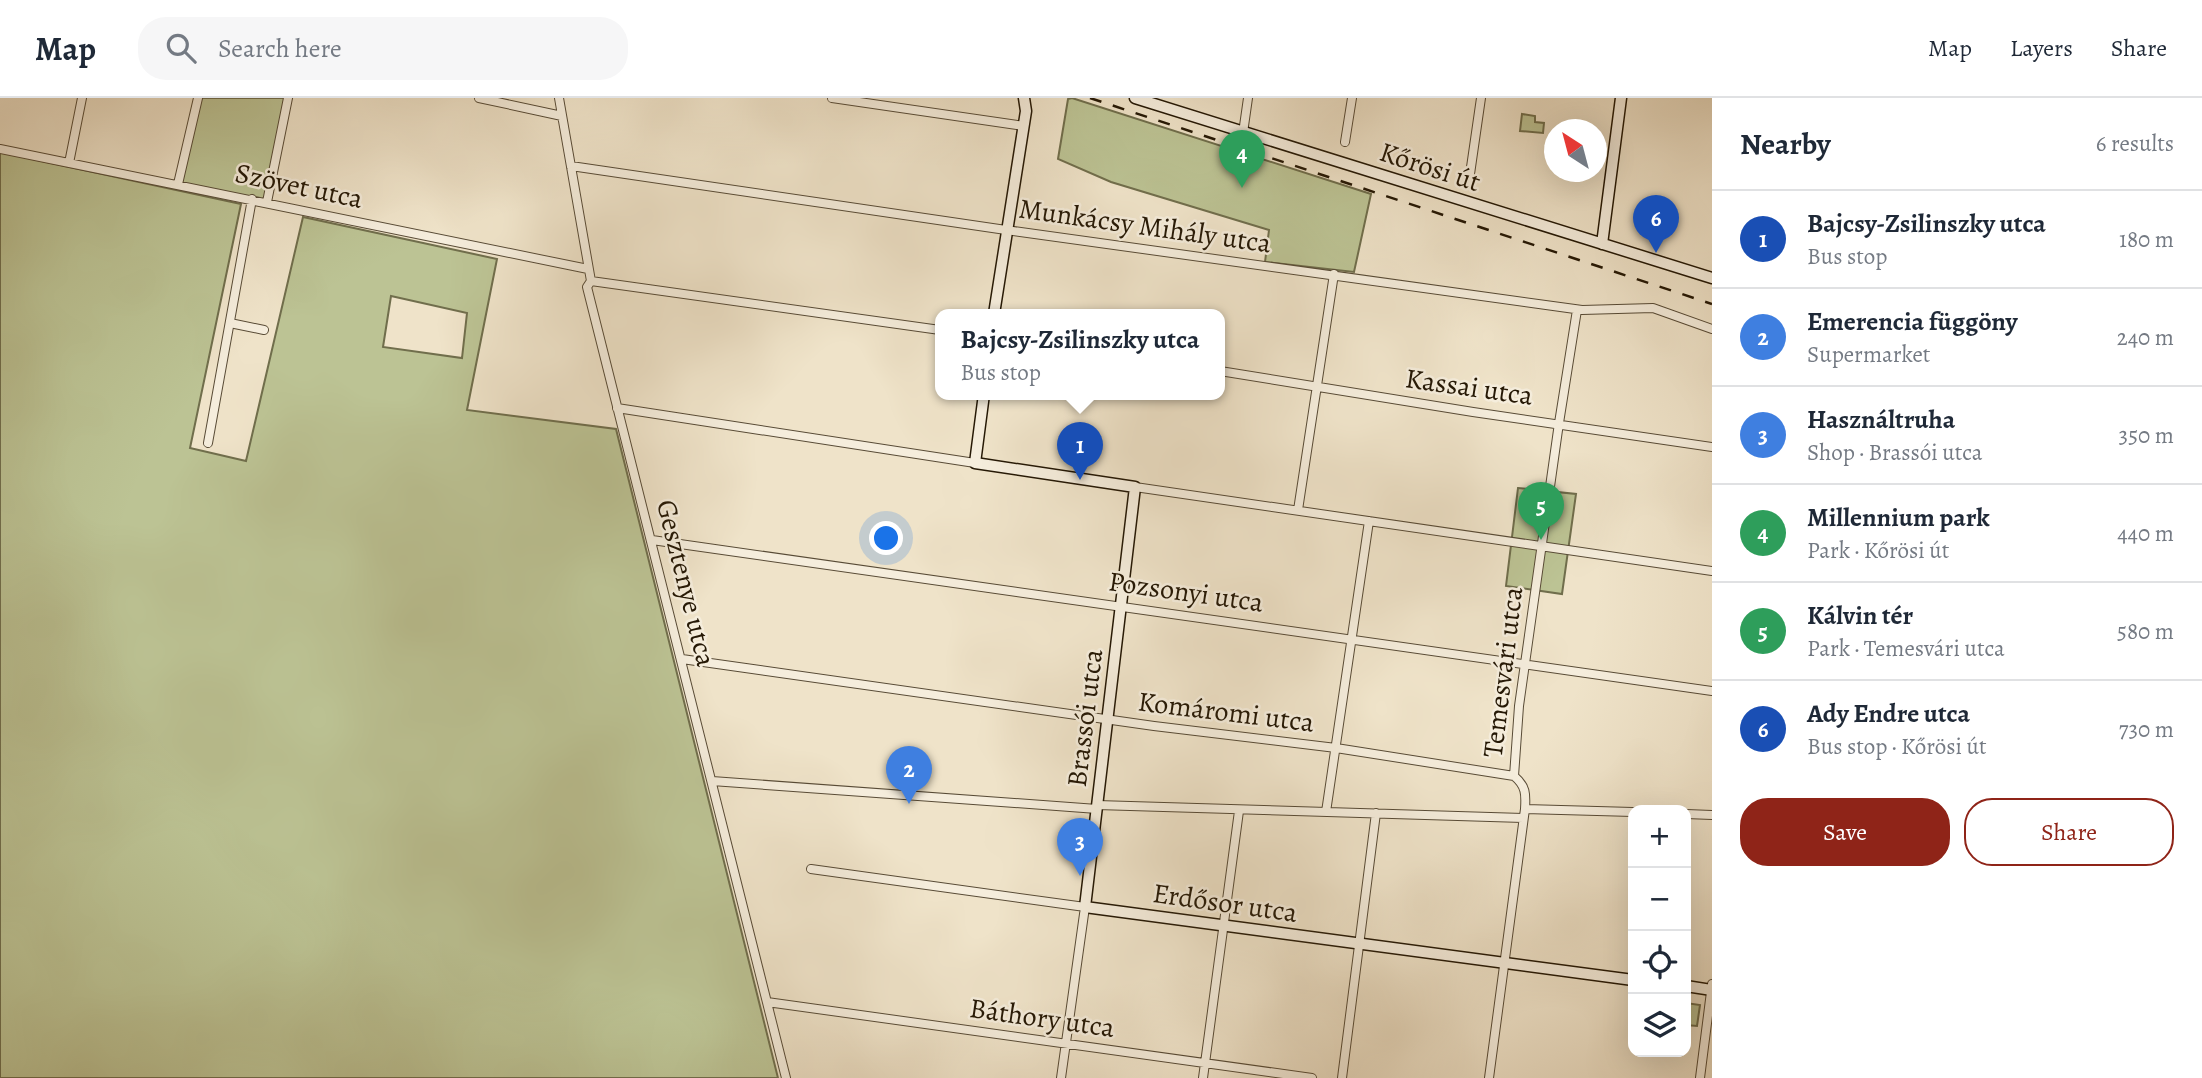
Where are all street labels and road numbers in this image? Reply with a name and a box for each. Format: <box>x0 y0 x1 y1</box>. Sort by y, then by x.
street label: Kőrösi út <box>1375 133 1485 201</box>
street label: Szövet utca <box>232 154 366 218</box>
street label: Munkácsy Mihály utca <box>1016 189 1274 263</box>
street label: Kassai utca <box>1403 359 1535 415</box>
street label: Gesztenye utca <box>647 496 725 670</box>
street label: Pozsonyi utca <box>1106 562 1266 622</box>
street label: Temesvári utca <box>1474 585 1532 759</box>
street label: Brassói utca <box>1058 647 1112 789</box>
street label: Komáromi utca <box>1136 682 1316 742</box>
street label: Erdősor utca <box>1150 874 1300 932</box>
street label: Báthory utca <box>967 989 1117 1047</box>

